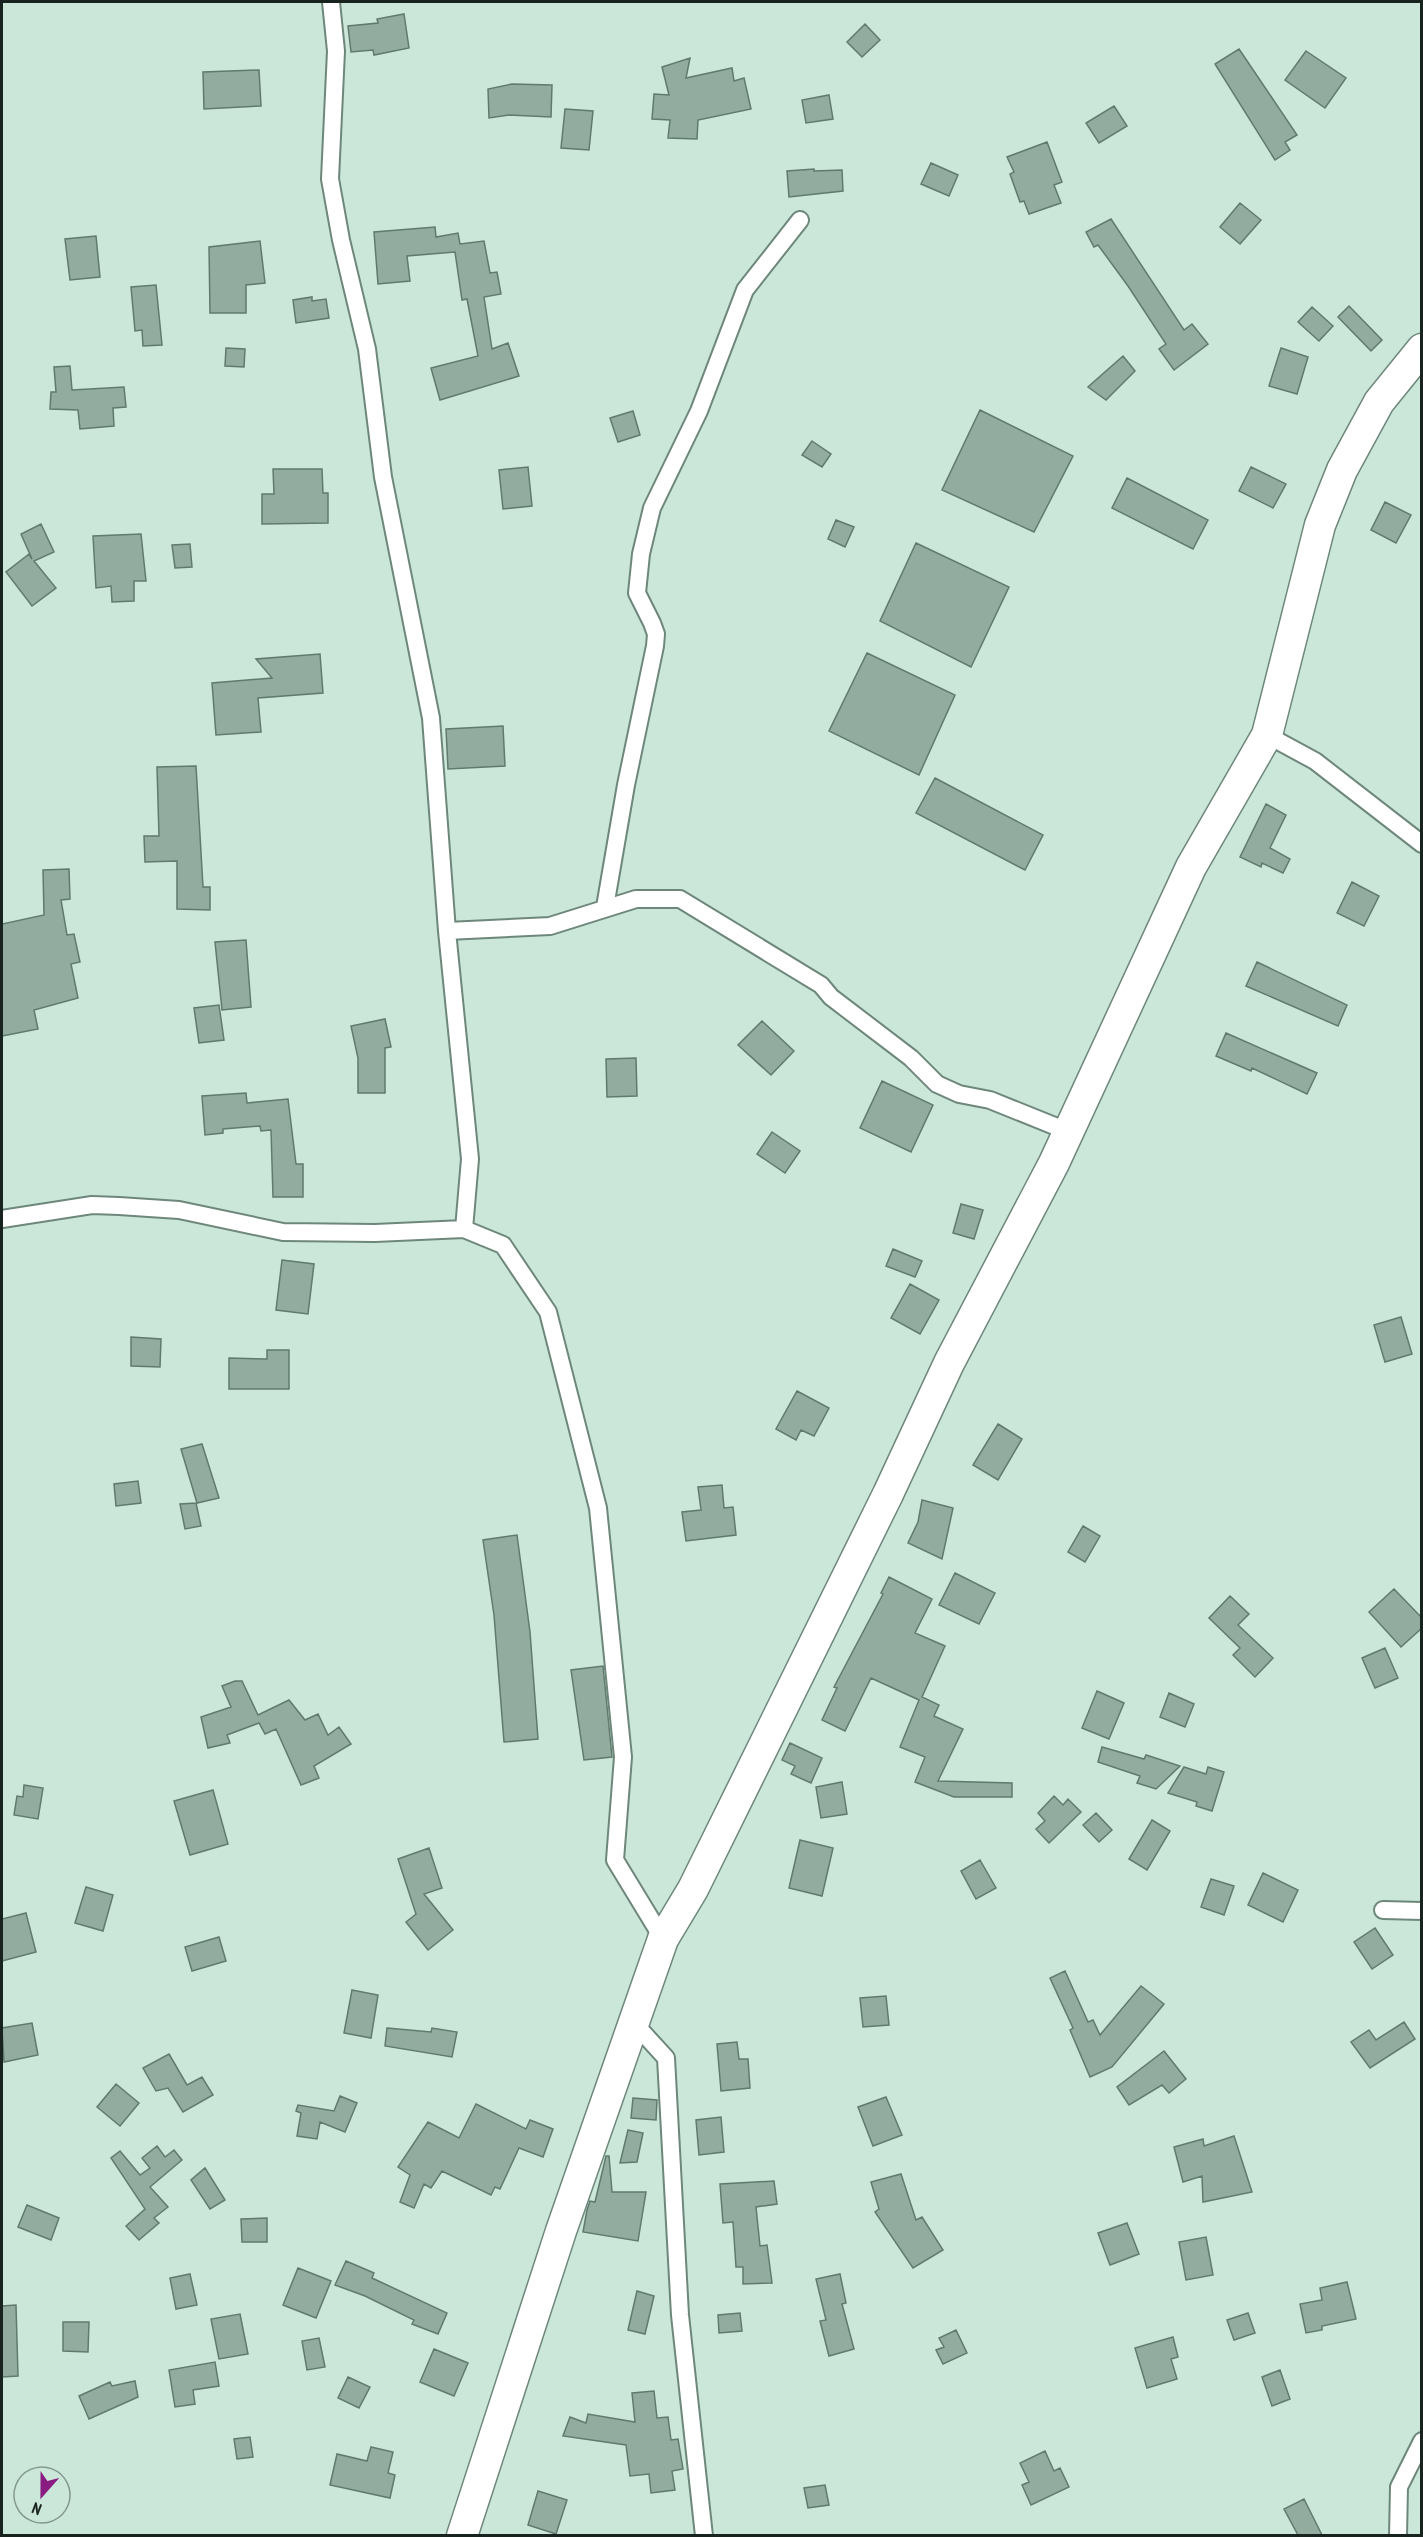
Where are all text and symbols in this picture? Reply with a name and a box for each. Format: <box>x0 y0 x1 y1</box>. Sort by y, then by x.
north arrow <box>12 2465 72 2525</box>
text: N <box>29 2498 44 2520</box>

